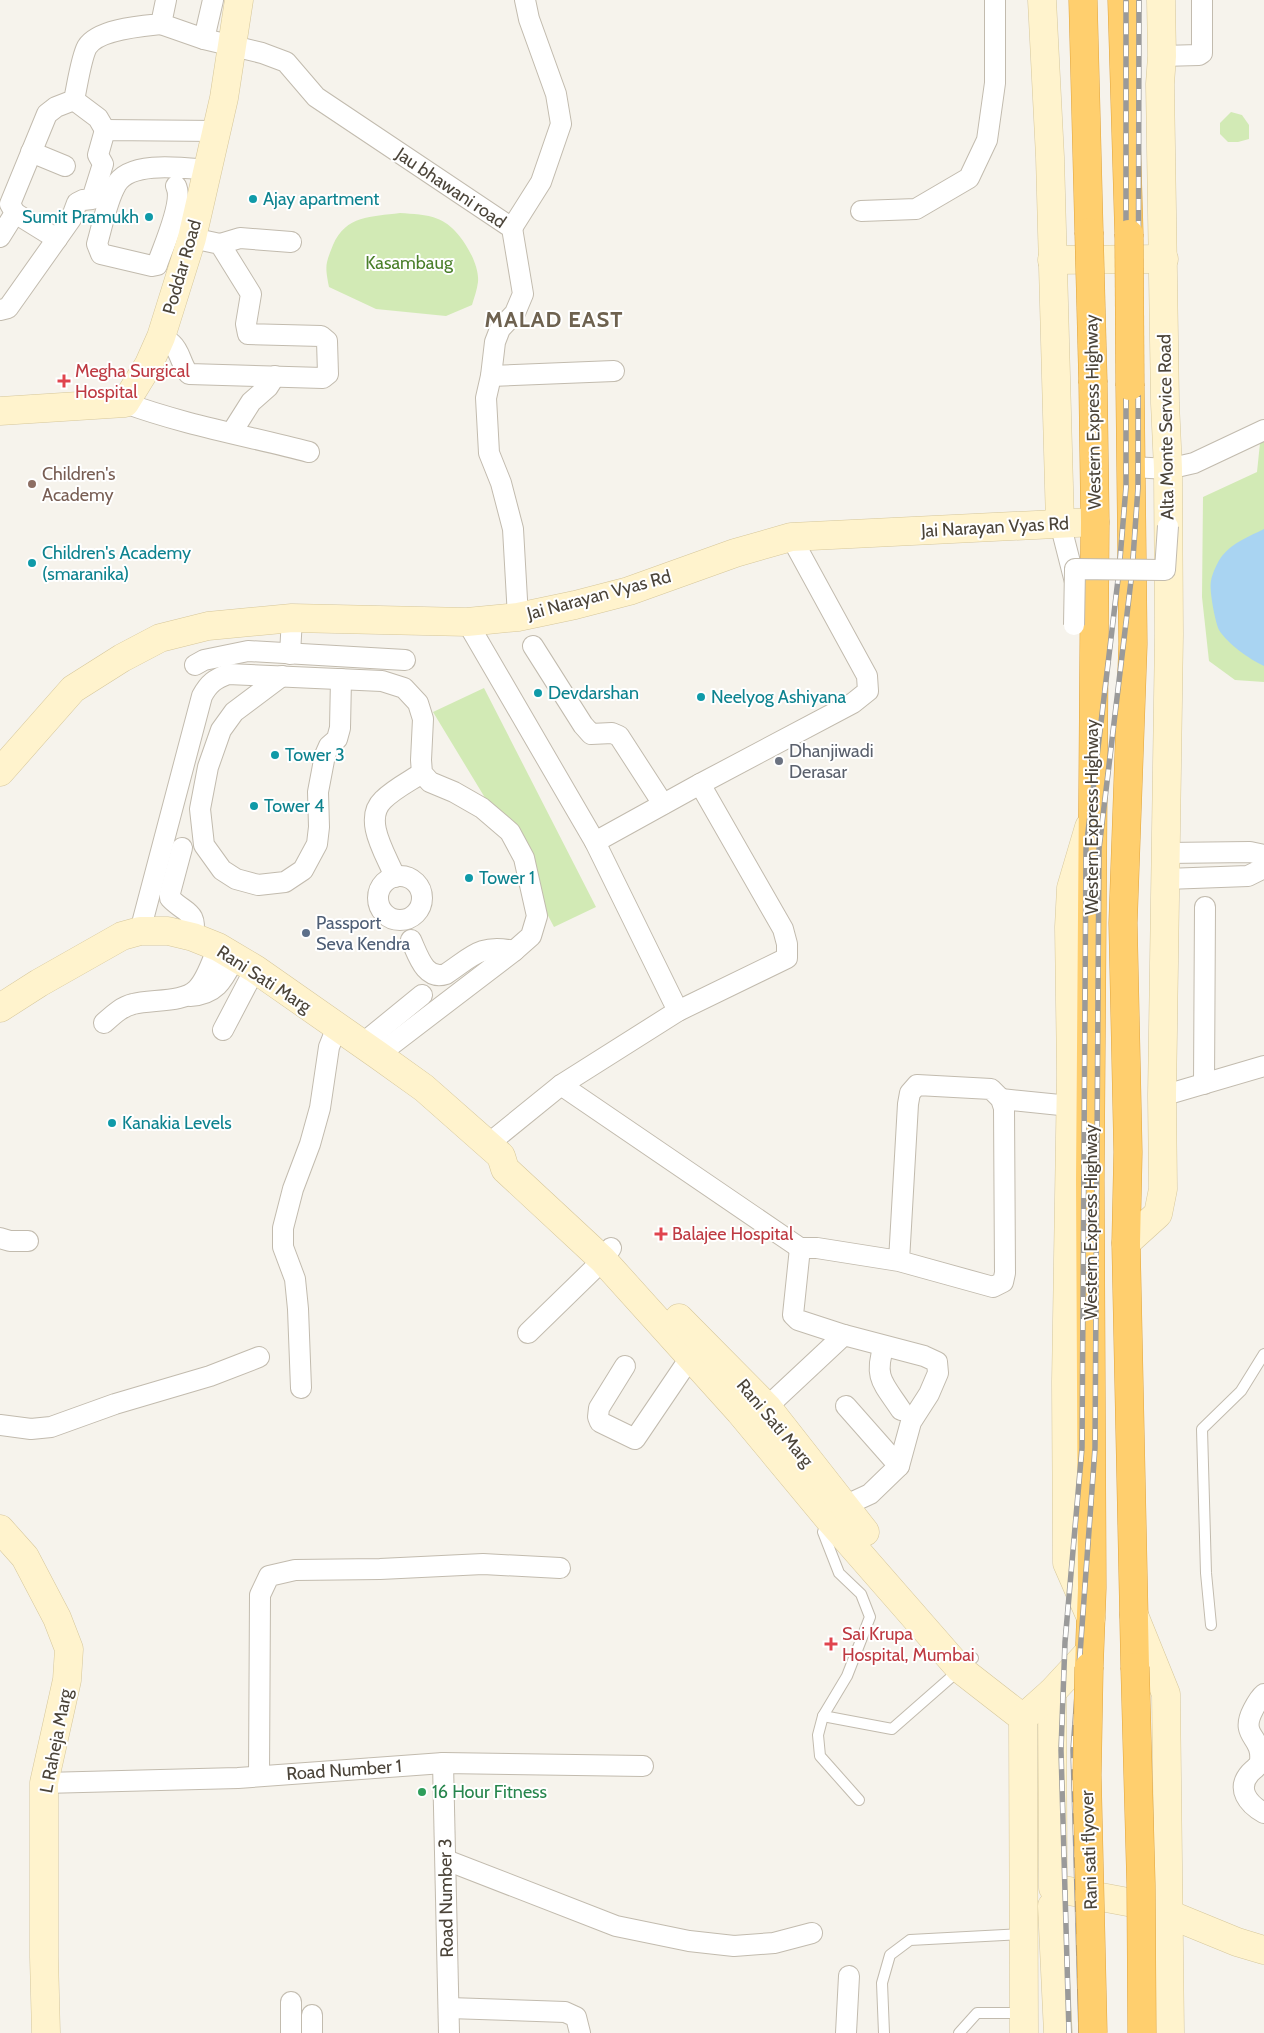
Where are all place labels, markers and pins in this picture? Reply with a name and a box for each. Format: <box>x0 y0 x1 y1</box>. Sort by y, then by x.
place label: Ajay apartment <box>263 188 379 210</box>
marker: Ajay apartment <box>247 193 259 205</box>
place label: Sumit Pramukh <box>22 206 139 228</box>
marker: Sumit Pramukh <box>143 211 155 223</box>
place label: Megha Surgical Hospital <box>75 360 190 403</box>
marker: Megha Surgical Hospital <box>57 374 71 388</box>
place label: Children's Academy <box>42 463 116 506</box>
marker: Children's Academy <box>26 478 38 490</box>
place label: Children's Academy (smaranika) <box>42 542 191 585</box>
marker: Children's Academy (smaranika) <box>26 557 38 569</box>
place label: Devdarshan <box>548 682 639 704</box>
place label: Neelyog Ashiyana <box>711 686 847 708</box>
marker: Devdarshan <box>532 687 544 699</box>
marker: Neelyog Ashiyana <box>695 691 707 703</box>
place label: Dhanjiwadi Derasar <box>789 740 873 783</box>
place label: Tower 3 <box>285 744 345 766</box>
marker: Tower 3 <box>269 749 281 761</box>
marker: Dhanjiwadi Derasar <box>773 755 785 767</box>
place label: Tower 4 <box>264 795 324 817</box>
marker: Tower 4 <box>248 800 260 812</box>
place label: Tower 1 <box>479 867 535 889</box>
marker: Tower 1 <box>463 872 475 884</box>
place label: Passport Seva Kendra <box>316 912 411 955</box>
marker: Passport Seva Kendra <box>300 927 312 939</box>
place label: Kanakia Levels <box>122 1112 232 1134</box>
marker: Kanakia Levels <box>106 1117 118 1129</box>
place label: Balajee Hospital <box>672 1223 794 1245</box>
marker: Balajee Hospital <box>654 1227 668 1241</box>
place label: Sai Krupa Hospital, Mumbai <box>842 1623 975 1666</box>
marker: Sai Krupa Hospital, Mumbai <box>824 1637 838 1651</box>
place label: 16 Hour Fitness <box>432 1781 547 1803</box>
marker: 16 Hour Fitness <box>416 1786 428 1798</box>

